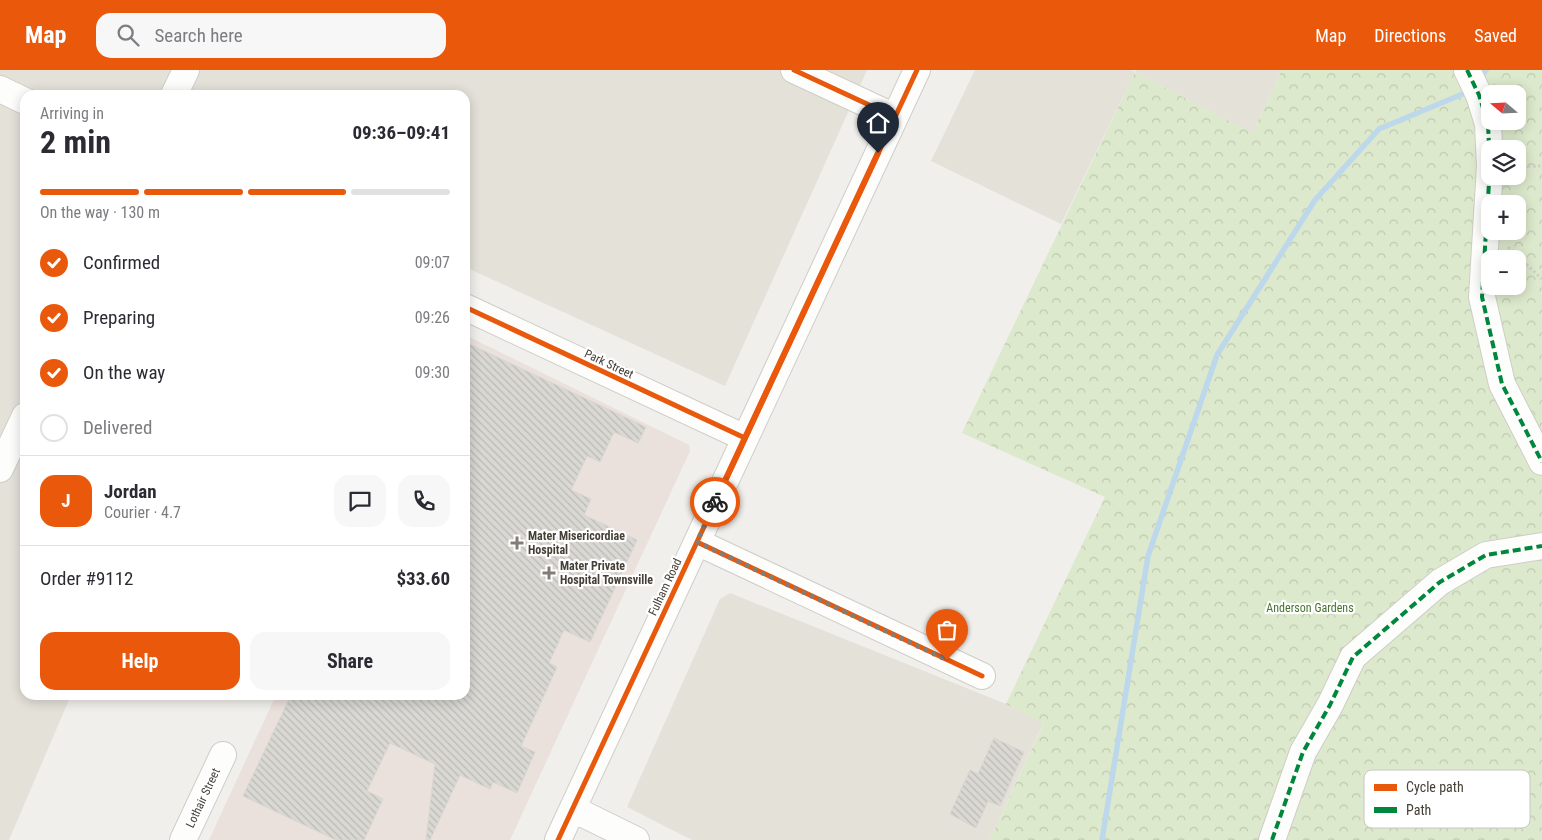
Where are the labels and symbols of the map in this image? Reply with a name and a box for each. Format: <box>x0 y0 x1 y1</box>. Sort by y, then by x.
north arrow <box>1481 85 1526 130</box>
pin <box>857 102 899 153</box>
street label: Park Street <box>582 347 636 382</box>
courier <box>690 477 740 527</box>
place label: Mater Misericordiae Hospital <box>528 529 625 557</box>
marker: Mater Misericordiae Hospital <box>510 536 524 550</box>
street label: Fulham Road <box>646 556 684 618</box>
place label: Mater Private Hospital Townsville <box>560 559 653 587</box>
marker: Mater Private Hospital Townsville <box>542 566 556 580</box>
park label: Anderson Gardens <box>1266 601 1354 615</box>
pin <box>926 609 968 660</box>
street label: Lothair Street <box>183 766 223 830</box>
legend <box>1364 770 1530 828</box>
text: Cycle path <box>1406 779 1464 795</box>
text: Path <box>1406 802 1431 818</box>

